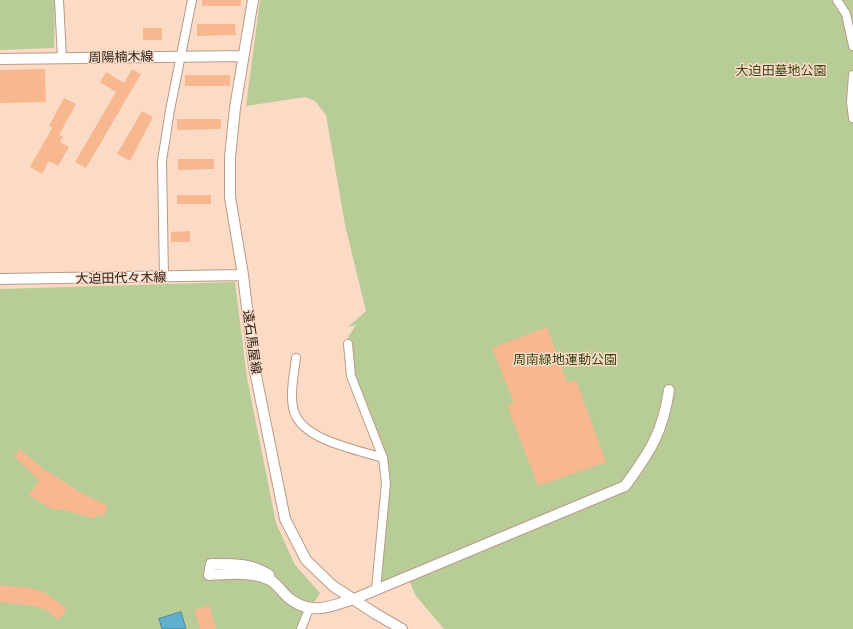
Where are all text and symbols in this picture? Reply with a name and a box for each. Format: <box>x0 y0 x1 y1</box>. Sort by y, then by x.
street label: 周陽楠木線 <box>88 49 154 65</box>
park label: 大迫田墓地公園 <box>736 63 826 79</box>
street label: 大迫田代々木線 <box>75 269 167 287</box>
street label: 遠石馬屋線 <box>240 309 264 375</box>
park label: 周南緑地運動公園 <box>513 352 617 368</box>

